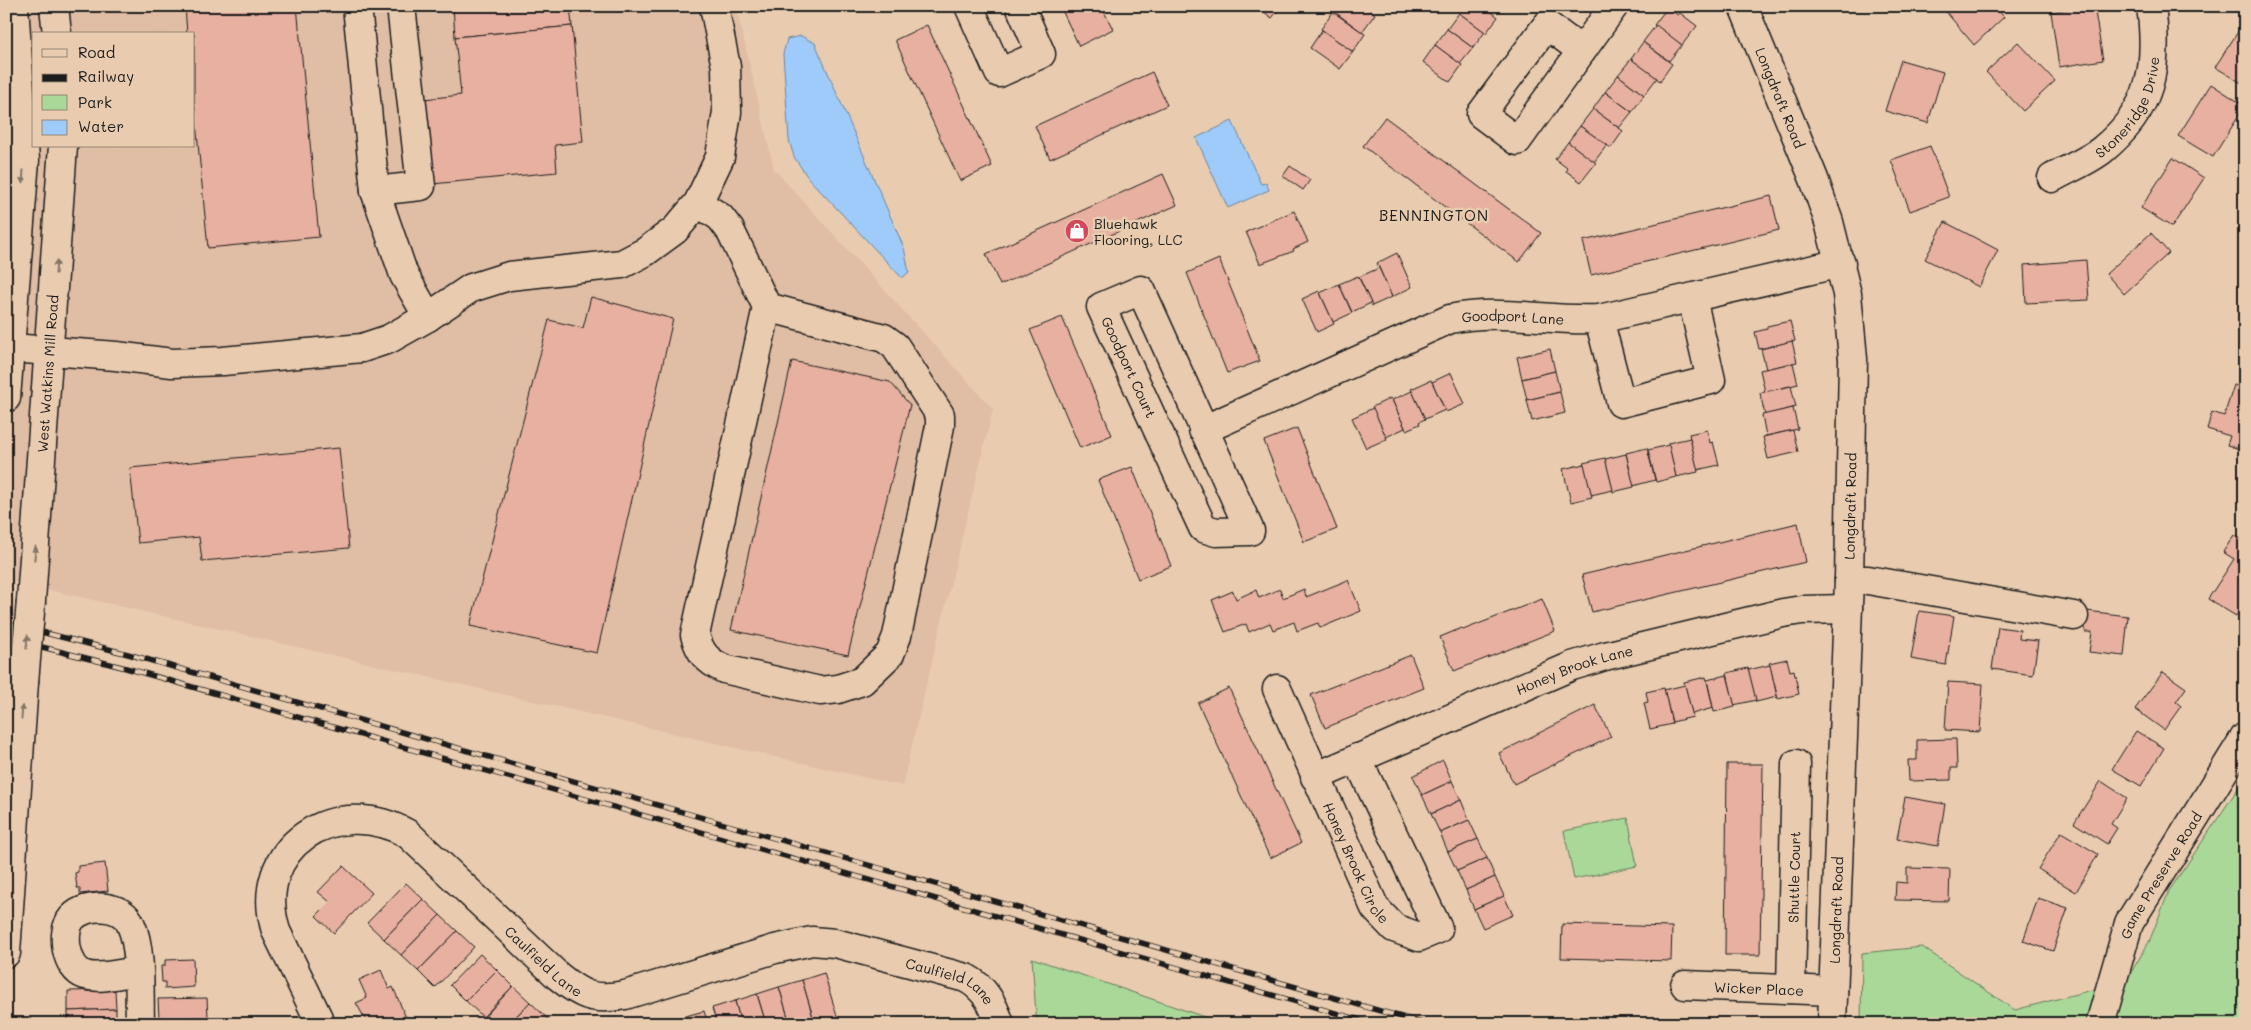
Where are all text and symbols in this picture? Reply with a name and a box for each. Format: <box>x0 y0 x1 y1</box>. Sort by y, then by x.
legend <box>32 32 195 148</box>
text: Road <box>78 42 115 62</box>
street label: Longdraft Road <box>1751 44 1810 151</box>
street label: Stoneridge Drive <box>2091 56 2163 162</box>
text: Railway <box>78 66 134 86</box>
text: Park <box>78 92 112 112</box>
text: Water <box>78 116 124 136</box>
one-way arrow <box>19 169 27 185</box>
district label: BENNINGTON <box>1379 205 1489 225</box>
place label: Bluehawk Flooring, LLC <box>1094 214 1183 249</box>
shop icon: Bluehawk Flooring, LLC <box>1064 218 1090 244</box>
one-way arrow <box>52 259 60 275</box>
street label: West Watkins Mill Road <box>32 294 62 453</box>
street label: Goodport Lane <box>1460 305 1565 328</box>
street label: Goodport Court <box>1097 313 1161 421</box>
street label: Longdraft Road <box>1840 452 1860 560</box>
one-way arrow <box>31 544 39 560</box>
one-way arrow <box>24 633 32 649</box>
street label: Honey Brook Lane <box>1513 640 1635 699</box>
one-way arrow <box>18 704 26 720</box>
street label: Honey Brook Circle <box>1319 799 1394 927</box>
street label: Game Preserve Road <box>2115 808 2206 941</box>
street label: Shuttle Court <box>1783 831 1804 923</box>
street label: Longdraft Road <box>1825 856 1847 964</box>
street label: Caulfield Lane <box>501 921 586 1001</box>
street label: Caulfield Lane <box>904 953 999 1008</box>
street label: Wicker Place <box>1714 977 1804 999</box>

